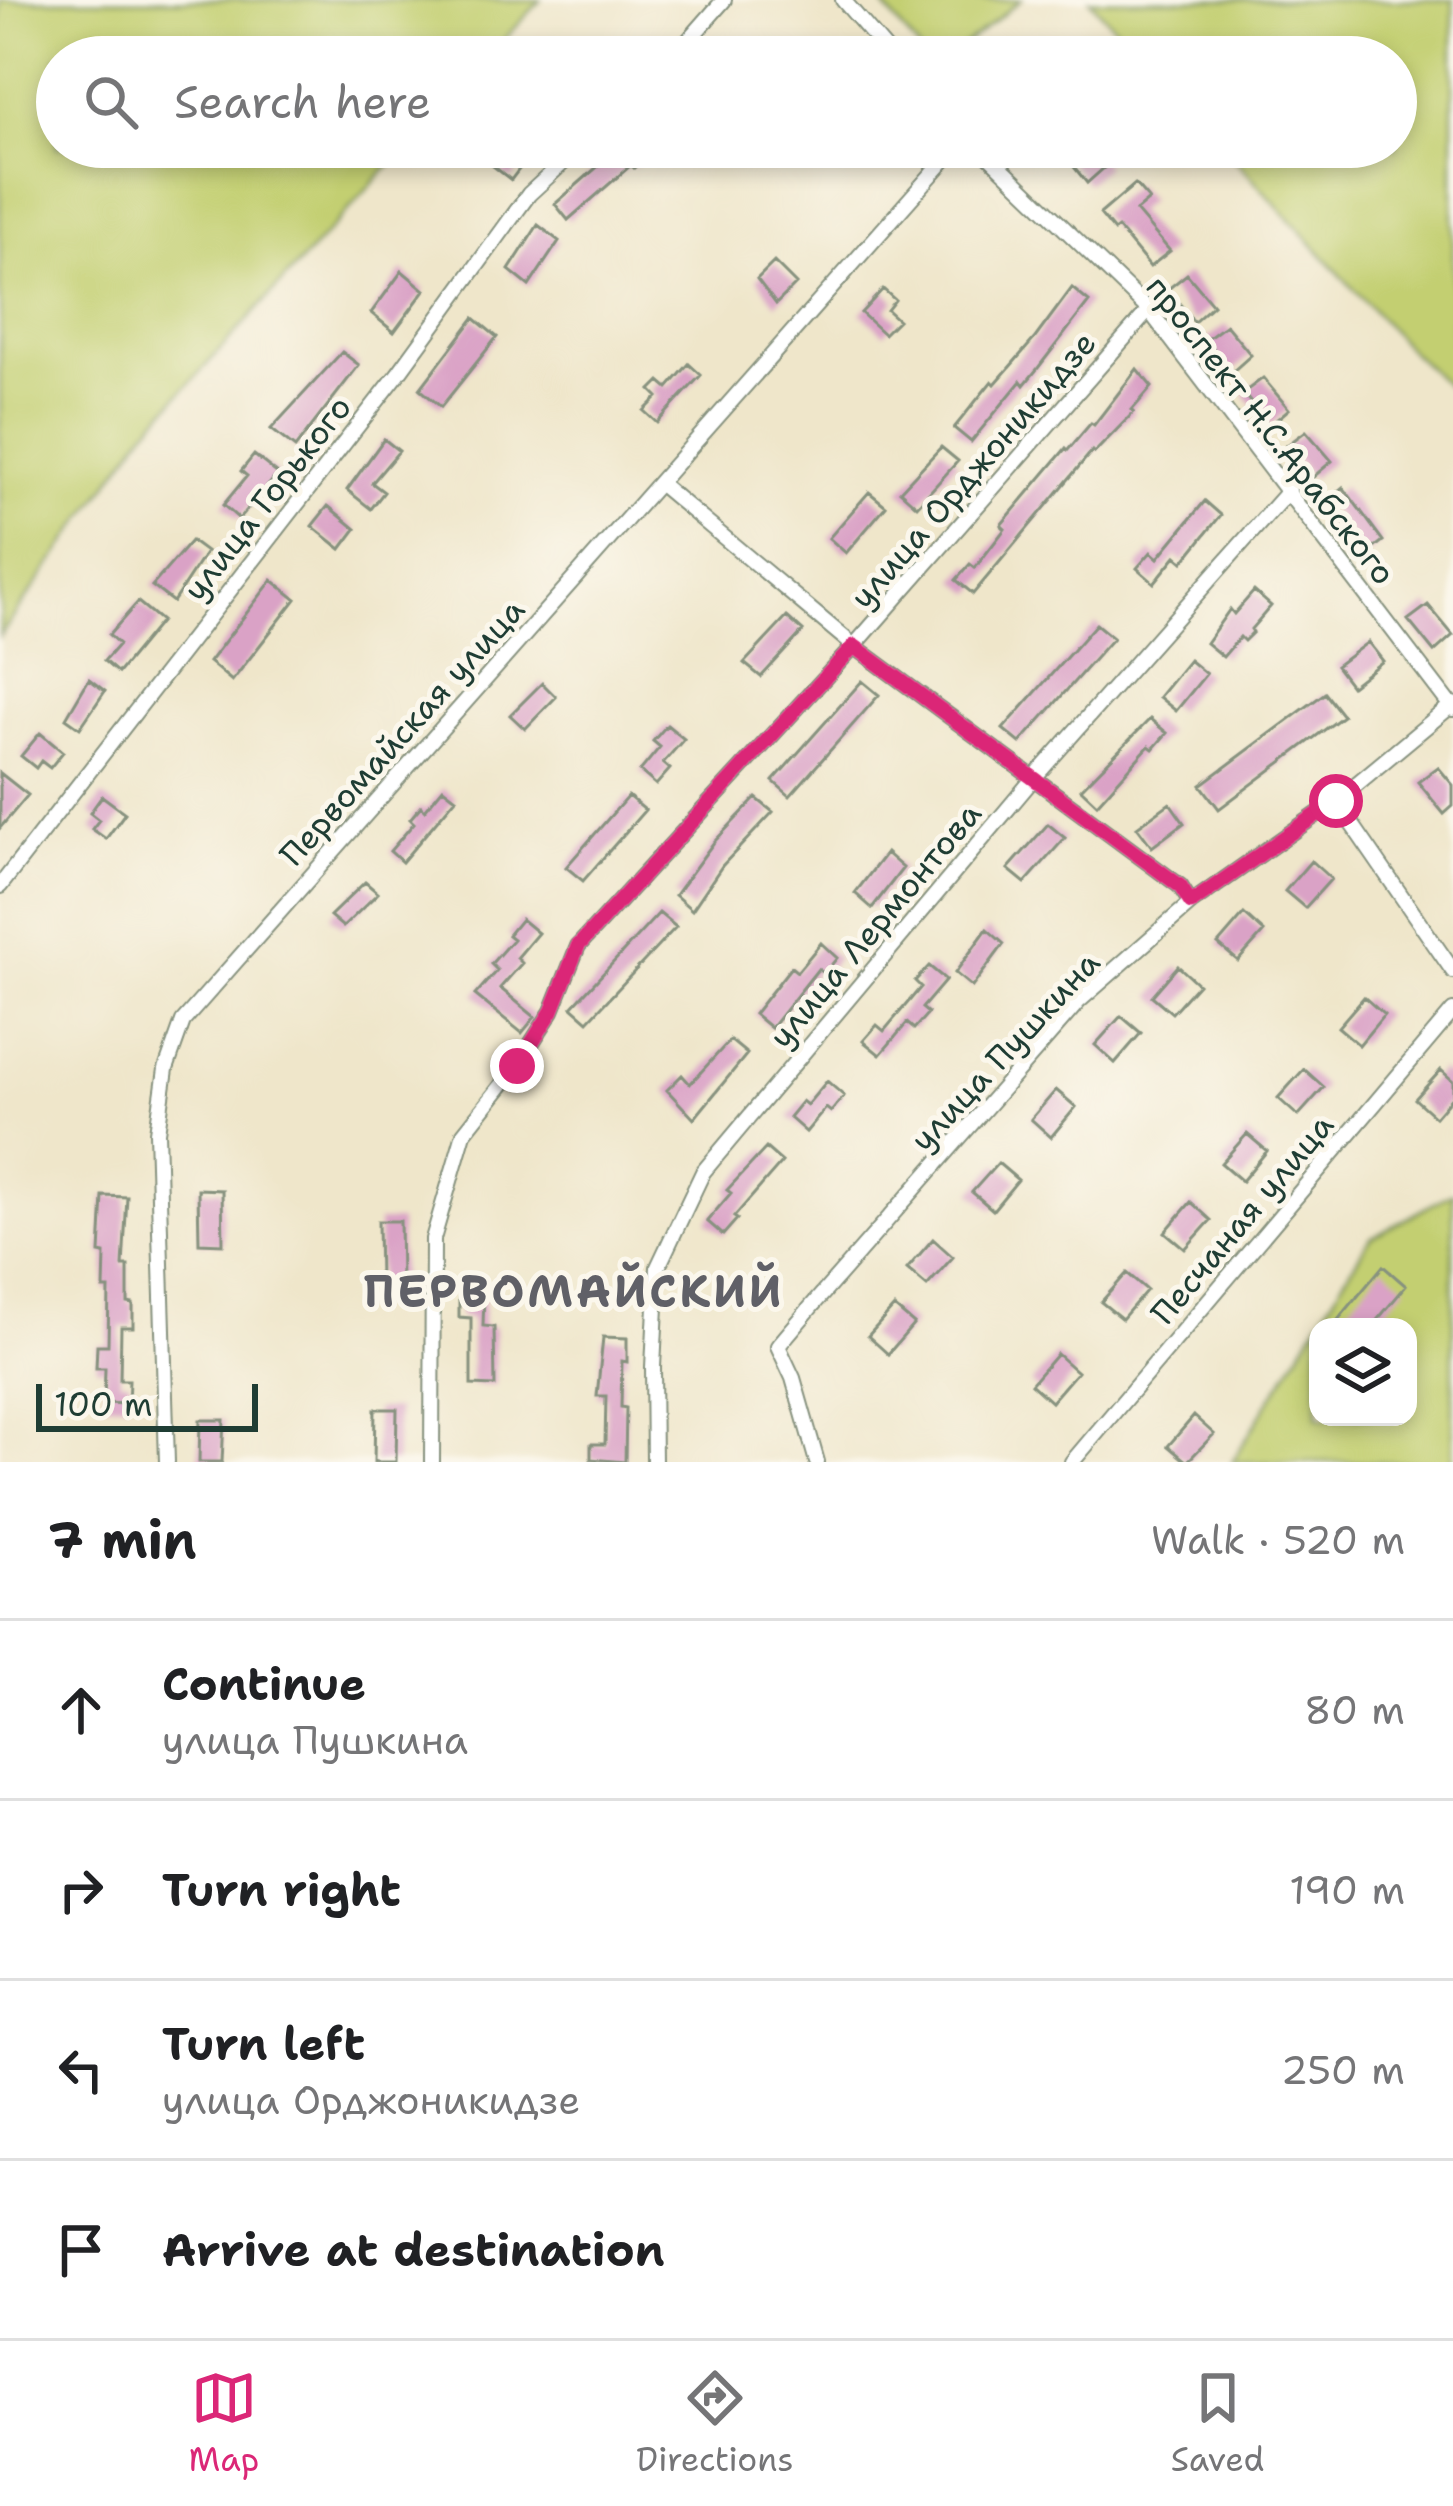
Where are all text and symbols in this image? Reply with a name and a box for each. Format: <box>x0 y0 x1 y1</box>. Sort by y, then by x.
search box <box>36 36 1417 168</box>
icon: search <box>78 69 144 135</box>
text: Search here <box>174 72 431 132</box>
street label: проспект Н.С.Арабского <box>1136 266 1406 594</box>
street label: улица Орджоникидзе <box>840 322 1106 618</box>
street label: улица Горького <box>173 386 361 610</box>
street label: Первомайская улица <box>269 588 535 876</box>
route start <box>1309 774 1363 828</box>
street label: улица Лермонтова <box>759 793 991 1057</box>
street label: улица Пушкина <box>900 941 1110 1161</box>
route end <box>490 1039 544 1093</box>
street label: Песчаная улица <box>1140 1104 1344 1334</box>
district label: ПЕРВОМАЙСКИЙ <box>364 1261 785 1321</box>
map controls <box>1309 1318 1417 1426</box>
button: layers <box>1309 1318 1417 1426</box>
scale bar <box>36 1378 258 1431</box>
text: 100 m <box>54 1382 153 1427</box>
text: 7 min <box>48 1506 197 1574</box>
text: Walk · 520 m <box>1151 1514 1405 1566</box>
text: Continue <box>162 1654 366 1714</box>
icon: ahead <box>48 1677 114 1743</box>
text: 80 m <box>1304 1684 1405 1736</box>
text: улица Пушкина <box>162 1714 468 1766</box>
icon: right <box>48 1857 114 1923</box>
text: Turn right <box>162 1860 401 1920</box>
text: 190 m <box>1289 1864 1405 1916</box>
text: Turn left <box>162 2014 365 2074</box>
icon: left <box>48 2037 114 2103</box>
text: 250 m <box>1281 2044 1405 2096</box>
text: улица Орджоникидзе <box>162 2074 580 2126</box>
icon: arrive <box>48 2217 114 2283</box>
text: Arrive at destination <box>162 2220 665 2280</box>
tab: Map <box>189 2365 259 2482</box>
tab: Directions <box>636 2365 794 2482</box>
tab: Saved <box>1171 2365 1264 2482</box>

